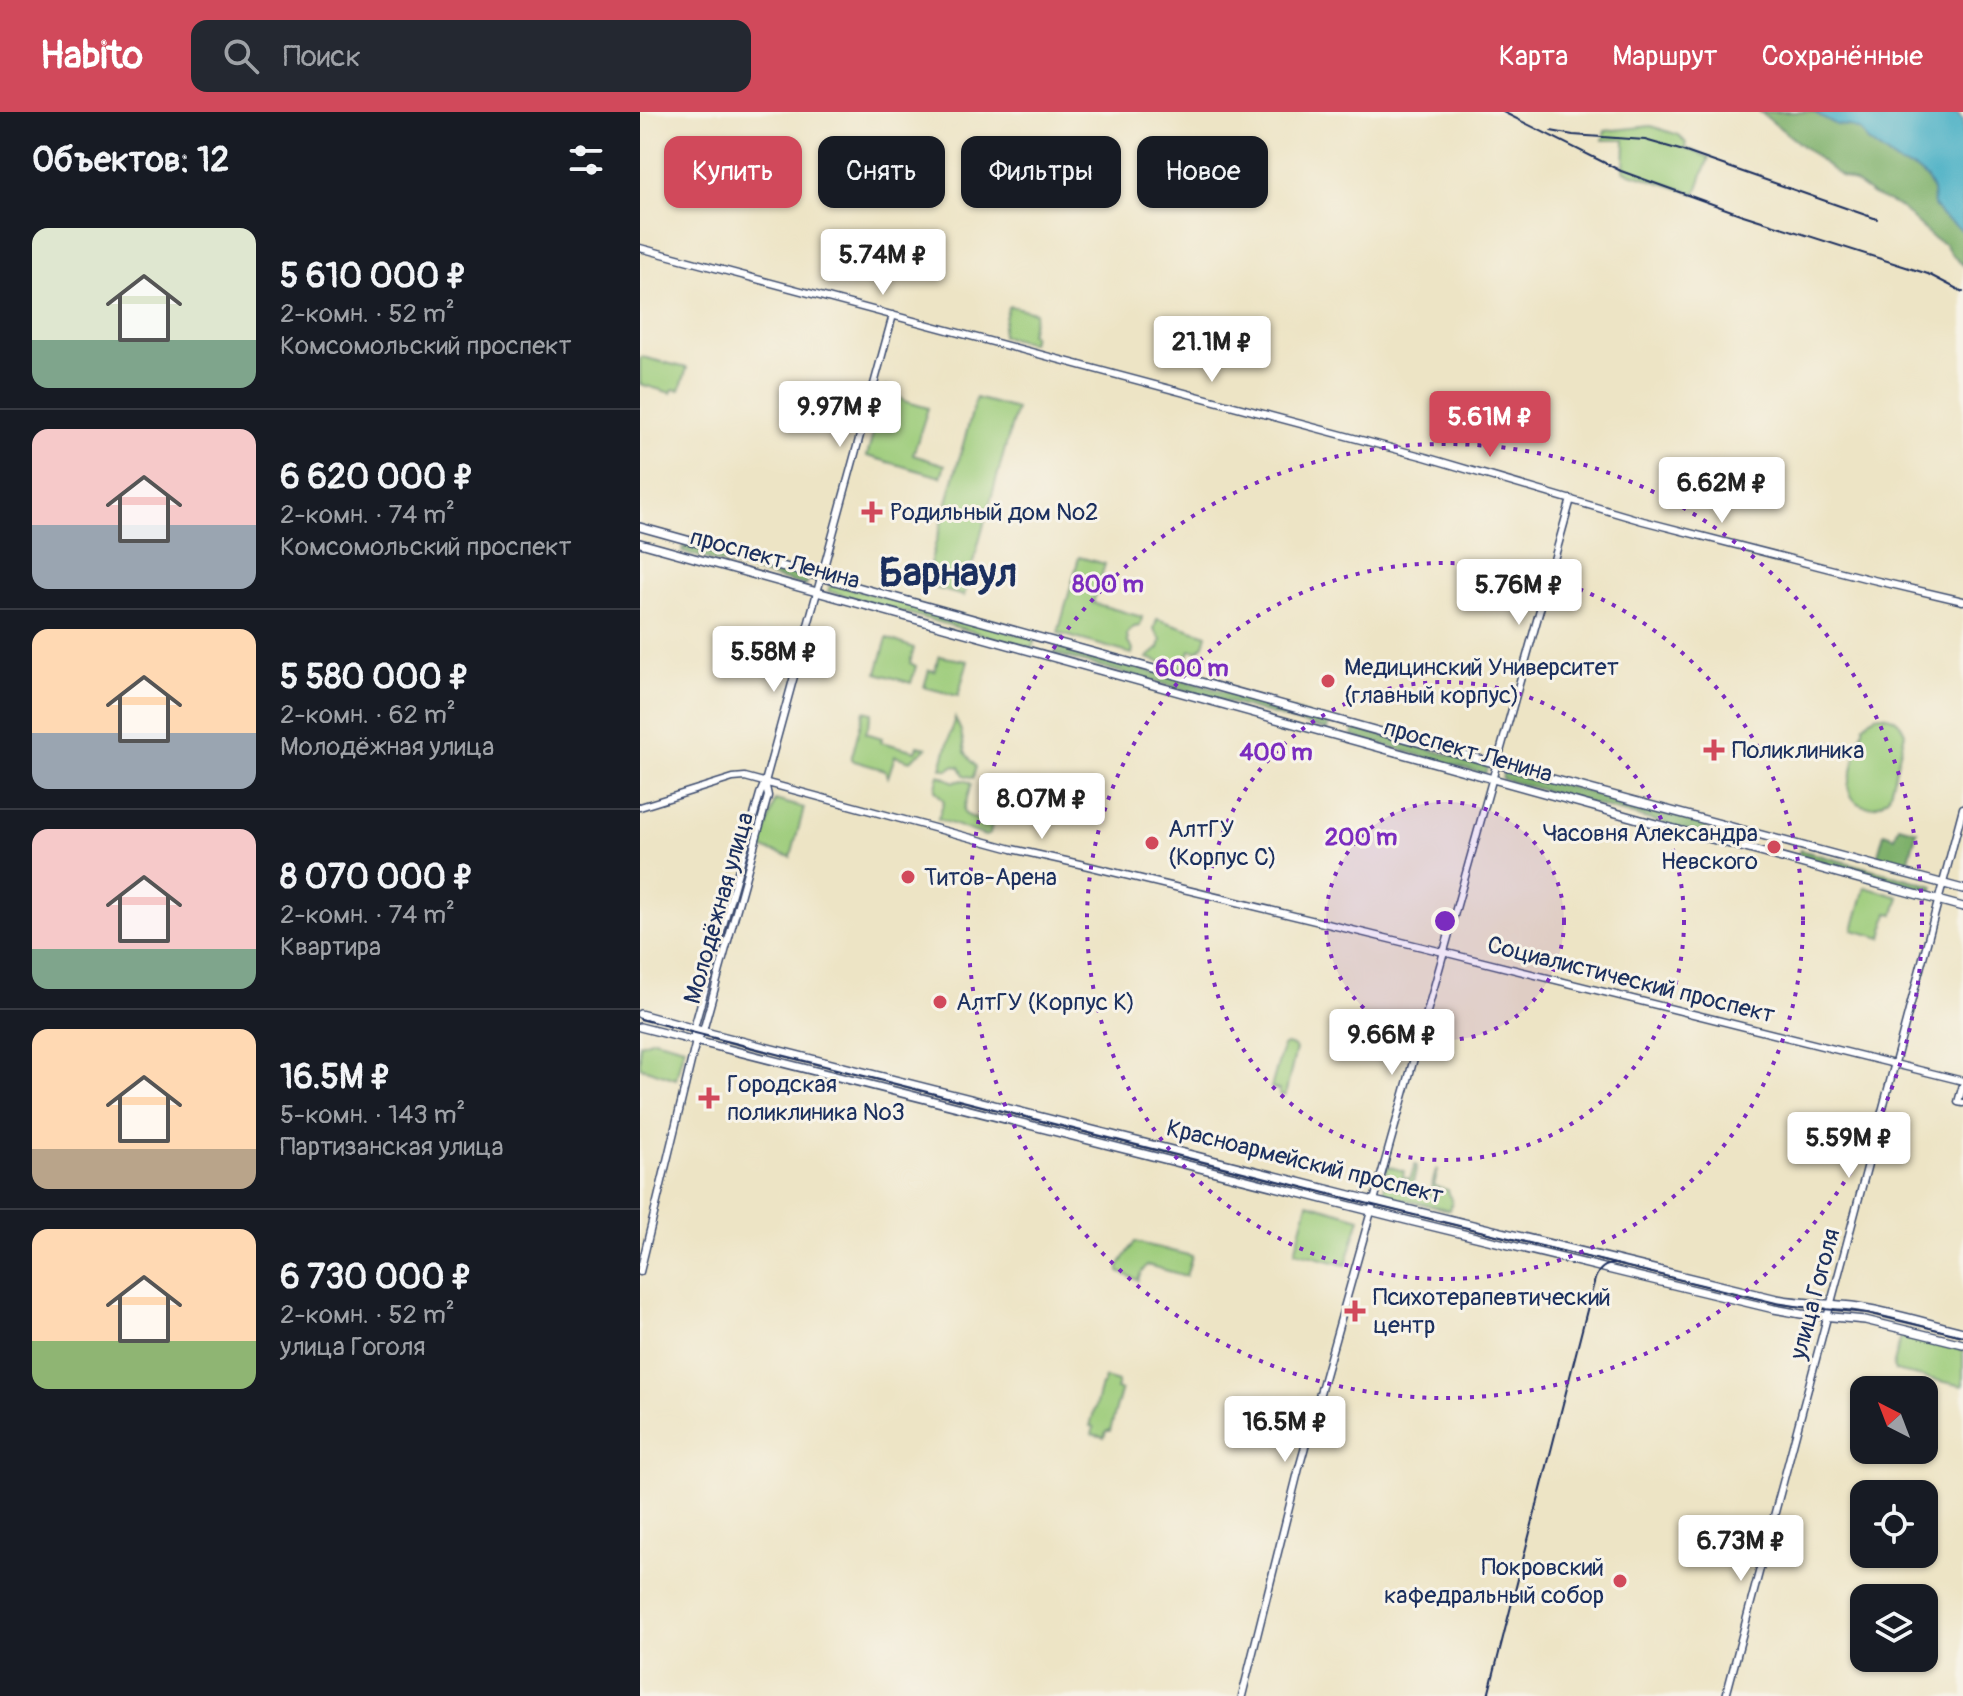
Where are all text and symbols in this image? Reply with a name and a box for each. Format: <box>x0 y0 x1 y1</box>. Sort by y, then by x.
search box <box>191 20 751 92</box>
text: Habito <box>40 32 143 80</box>
icon: search <box>219 34 263 78</box>
text: Поиск <box>283 38 361 75</box>
text: Карта <box>1499 39 1568 74</box>
text: Маршрут <box>1612 39 1718 74</box>
text: Сохранённые <box>1762 39 1923 74</box>
chip: Купить <box>664 136 802 208</box>
chip: Снять <box>818 136 945 208</box>
chip: Фильтры <box>961 136 1121 208</box>
chip: Новое <box>1137 136 1268 208</box>
icon: filters <box>564 138 608 182</box>
text: Объектов: 12 <box>32 139 229 182</box>
pin: 5.74M ₽ <box>809 229 957 297</box>
text: 5.74M ₽ <box>839 239 927 271</box>
text: 5 610 000 ₽ <box>280 255 467 298</box>
icon: home <box>96 260 192 356</box>
text: 2-комн. · 52 m² <box>280 298 455 330</box>
pin: 21.1M ₽ <box>1138 316 1286 384</box>
text: 21.1M ₽ <box>1172 326 1252 358</box>
text: Комсомольский проспект <box>280 330 571 362</box>
pin: 9.97M ₽ <box>766 381 914 449</box>
text: 9.97M ₽ <box>797 391 883 423</box>
pin: 5.61M ₽ <box>1416 391 1564 459</box>
text: 5.61M ₽ <box>1447 401 1533 433</box>
text: 6 620 000 ₽ <box>280 456 474 499</box>
pin: 6.62M ₽ <box>1648 457 1796 525</box>
icon: home <box>96 461 192 557</box>
text: 6.62M ₽ <box>1677 467 1767 499</box>
place label: Родильный дом №2 <box>890 498 1099 527</box>
text: 2-комн. · 74 m² <box>280 499 455 531</box>
marker: Родильный дом №2 <box>861 501 883 523</box>
street label: проспект Ленина <box>687 522 863 596</box>
text: Комсомольский проспект <box>280 531 571 563</box>
district label: Барнаул <box>879 549 1017 598</box>
pin: 5.76M ₽ <box>1445 559 1593 627</box>
text: 5.76M ₽ <box>1475 569 1563 601</box>
text: 800 m <box>1072 570 1144 599</box>
pin: 5.58M ₽ <box>700 626 848 694</box>
text: 5.58M ₽ <box>731 636 817 668</box>
place label: Медицинский Университет (главный корпус) <box>1344 653 1619 710</box>
text: 600 m <box>1155 654 1229 683</box>
text: 5 580 000 ₽ <box>280 656 469 699</box>
icon: home <box>96 661 192 757</box>
marker: Медицинский Университет (главный корпус) <box>1319 672 1337 690</box>
text: 2-комн. · 62 m² <box>280 699 456 731</box>
street label: проспект Ленина <box>1380 713 1556 789</box>
text: Молодёжная улица <box>280 731 494 763</box>
place label: Поликлиника <box>1732 736 1864 765</box>
text: 400 m <box>1239 738 1313 767</box>
marker: Поликлиника <box>1703 739 1725 761</box>
pin: 8.07M ₽ <box>968 773 1116 841</box>
text: 8.07M ₽ <box>997 783 1087 815</box>
street label: Молодёжная улица <box>678 809 760 1007</box>
place label: АлтГУ (Корпус С) <box>1168 815 1277 872</box>
place label: Часовня Александра Невского <box>1542 819 1758 876</box>
text: 200 m <box>1325 823 1397 852</box>
marker: АлтГУ (Корпус С) <box>1143 834 1161 852</box>
marker: Часовня Александра Невского <box>1765 838 1783 856</box>
text: 8 070 000 ₽ <box>280 856 474 899</box>
icon: home <box>96 861 192 957</box>
place label: Титов-Арена <box>924 863 1057 892</box>
marker: Титов-Арена <box>899 868 917 886</box>
text: 2-комн. · 74 m² <box>280 899 455 931</box>
centre of rings <box>1431 907 1459 935</box>
street label: Социалистический проспект <box>1484 930 1778 1030</box>
text: Квартира <box>280 931 381 963</box>
place label: АлтГУ (Корпус К) <box>956 988 1135 1017</box>
marker: АлтГУ (Корпус К) <box>931 993 949 1011</box>
pin: 9.66M ₽ <box>1318 1009 1466 1077</box>
text: 9.66M ₽ <box>1347 1019 1437 1051</box>
text: 16.5M ₽ <box>280 1056 391 1099</box>
icon: home <box>96 1061 192 1157</box>
place label: Городская поликлиника №3 <box>727 1070 905 1127</box>
marker: Городская поликлиника №3 <box>698 1087 720 1109</box>
text: 5-комн. · 143 m² <box>280 1099 465 1131</box>
pin: 5.59M ₽ <box>1775 1112 1923 1180</box>
street label: Красноармейский проспект <box>1164 1114 1446 1210</box>
text: 5.59M ₽ <box>1805 1122 1893 1154</box>
text: Партизанская улица <box>280 1131 503 1163</box>
street label: улица Гоголя <box>1783 1225 1846 1364</box>
text: 6 730 000 ₽ <box>280 1256 472 1299</box>
icon: home <box>96 1261 192 1357</box>
place label: Психотерапевтический центр <box>1373 1283 1611 1340</box>
text: 2-комн. · 52 m² <box>280 1299 455 1331</box>
marker: Психотерапевтический центр <box>1344 1300 1366 1322</box>
text: улица Гоголя <box>280 1331 426 1363</box>
north arrow <box>1850 1376 1938 1464</box>
map controls <box>1850 1376 1938 1672</box>
pin: 16.5M ₽ <box>1211 1396 1359 1464</box>
text: 16.5M ₽ <box>1242 1406 1328 1438</box>
button: locate <box>1850 1480 1938 1568</box>
pin: 6.73M ₽ <box>1667 1515 1815 1583</box>
text: 6.73M ₽ <box>1696 1525 1786 1557</box>
place label: Покровский кафедральный собор <box>1384 1553 1604 1610</box>
marker: Покровский кафедральный собор <box>1611 1572 1629 1590</box>
button: layers <box>1850 1584 1938 1672</box>

